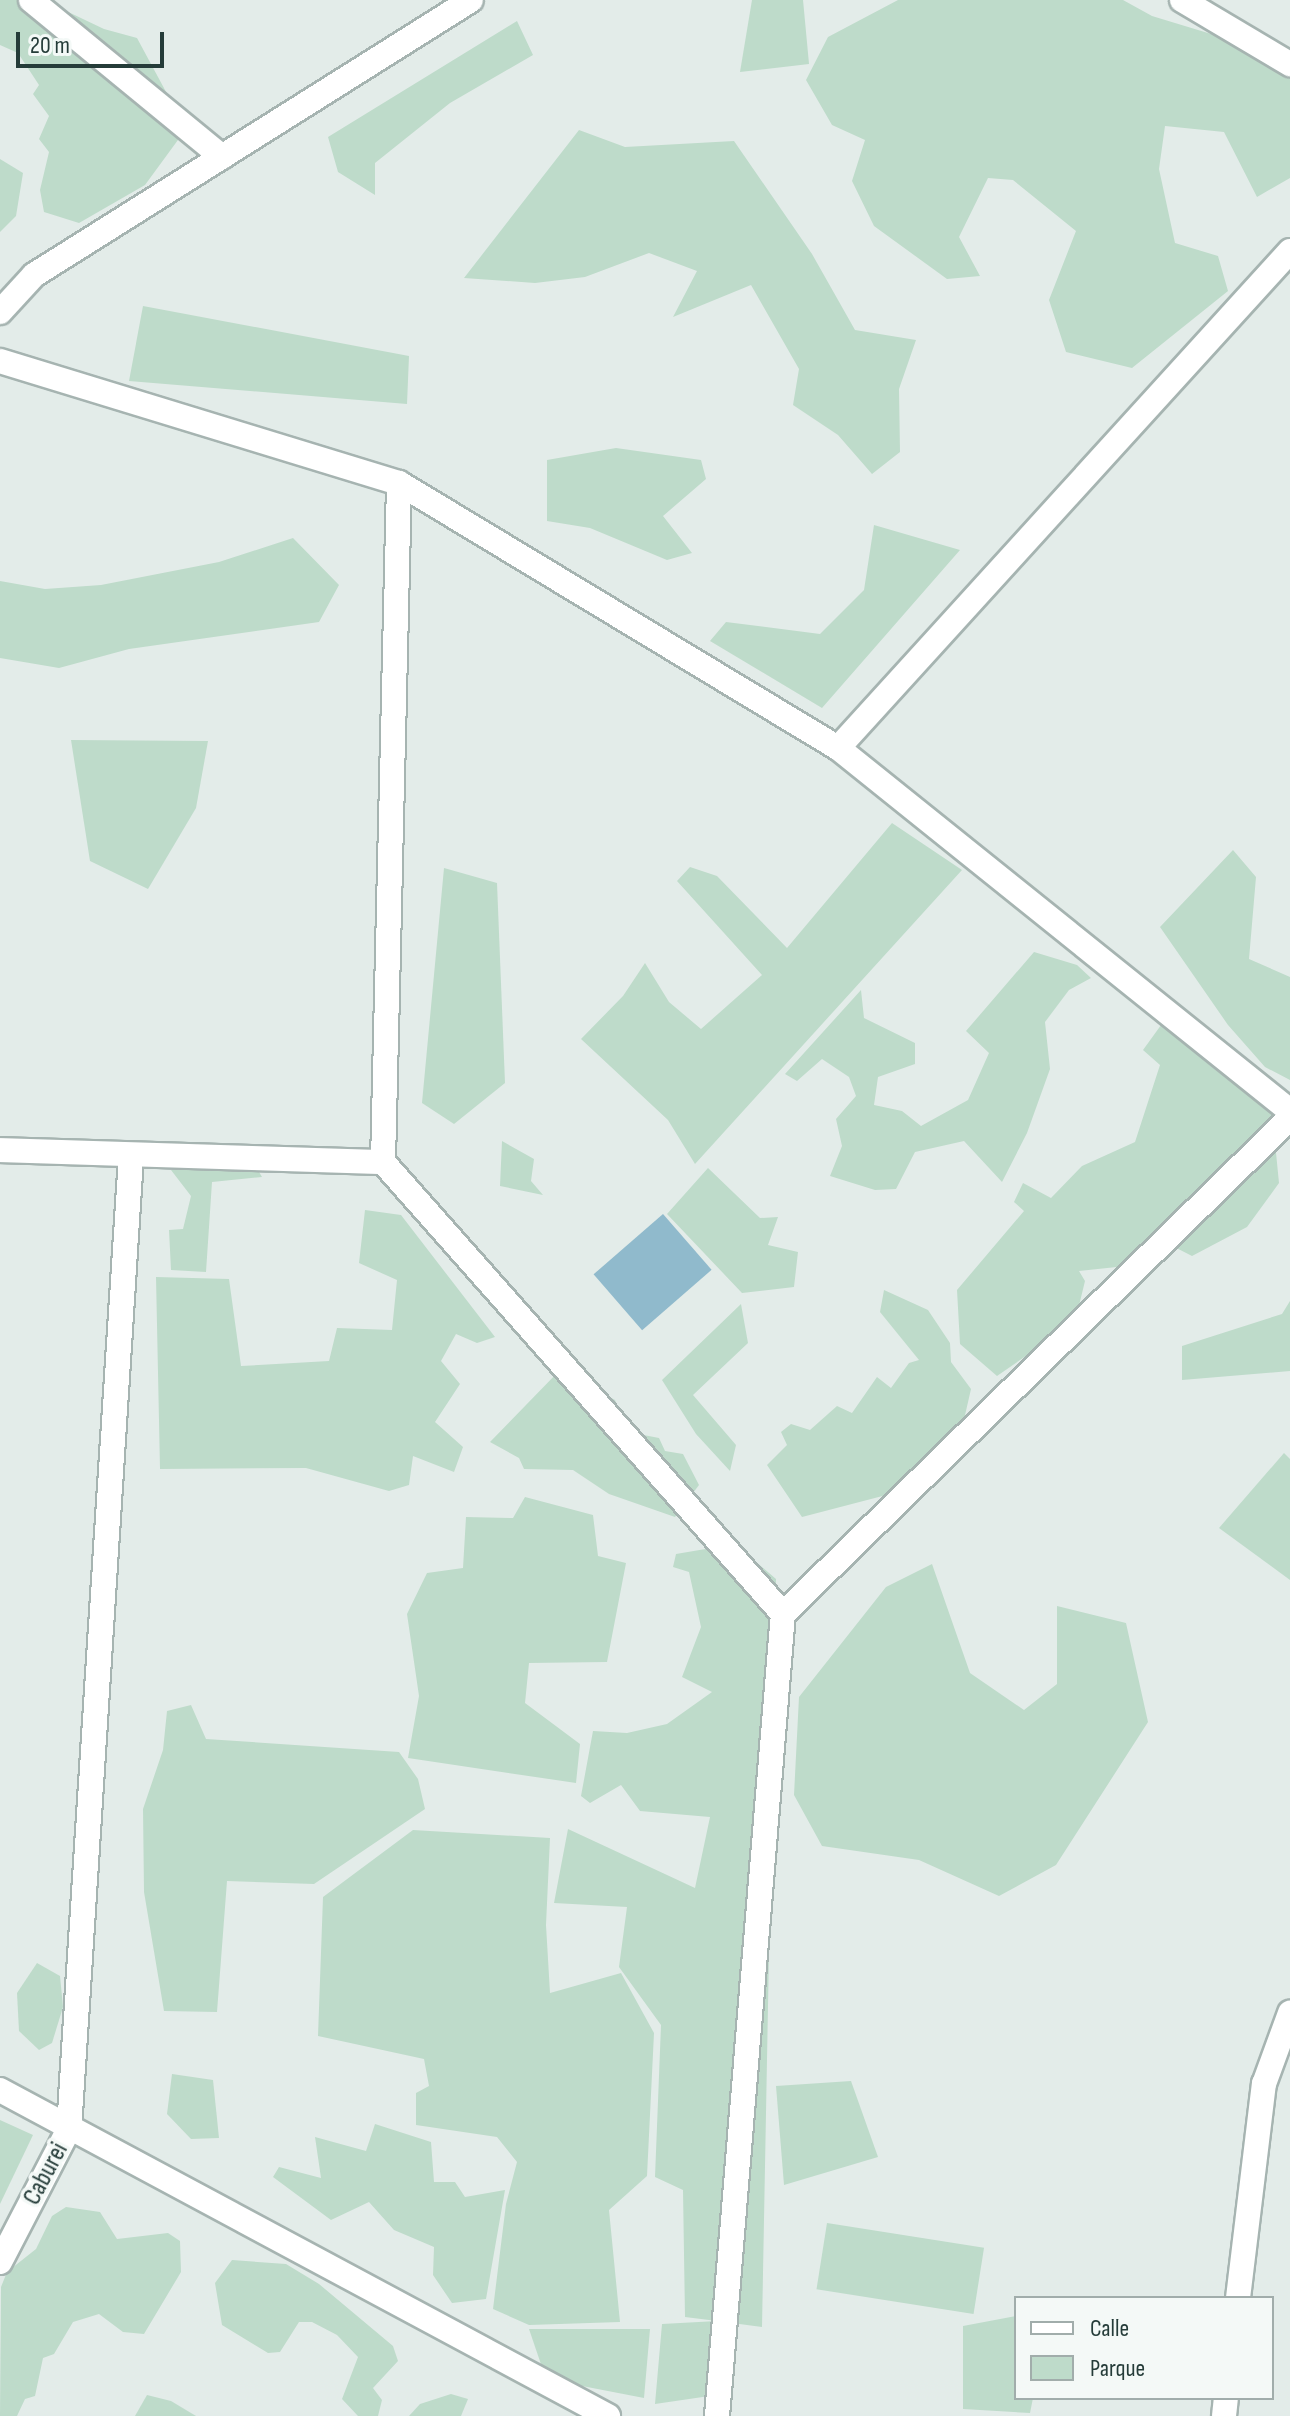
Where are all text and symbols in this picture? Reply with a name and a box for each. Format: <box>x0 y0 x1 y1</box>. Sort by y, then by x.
scale bar <box>20 16 168 66</box>
text: 20 m <box>30 31 70 60</box>
street label: Caburei <box>17 2137 75 2211</box>
legend <box>1014 2296 1274 2400</box>
text: Calle <box>1090 2314 1129 2343</box>
text: Parque <box>1090 2354 1145 2383</box>

